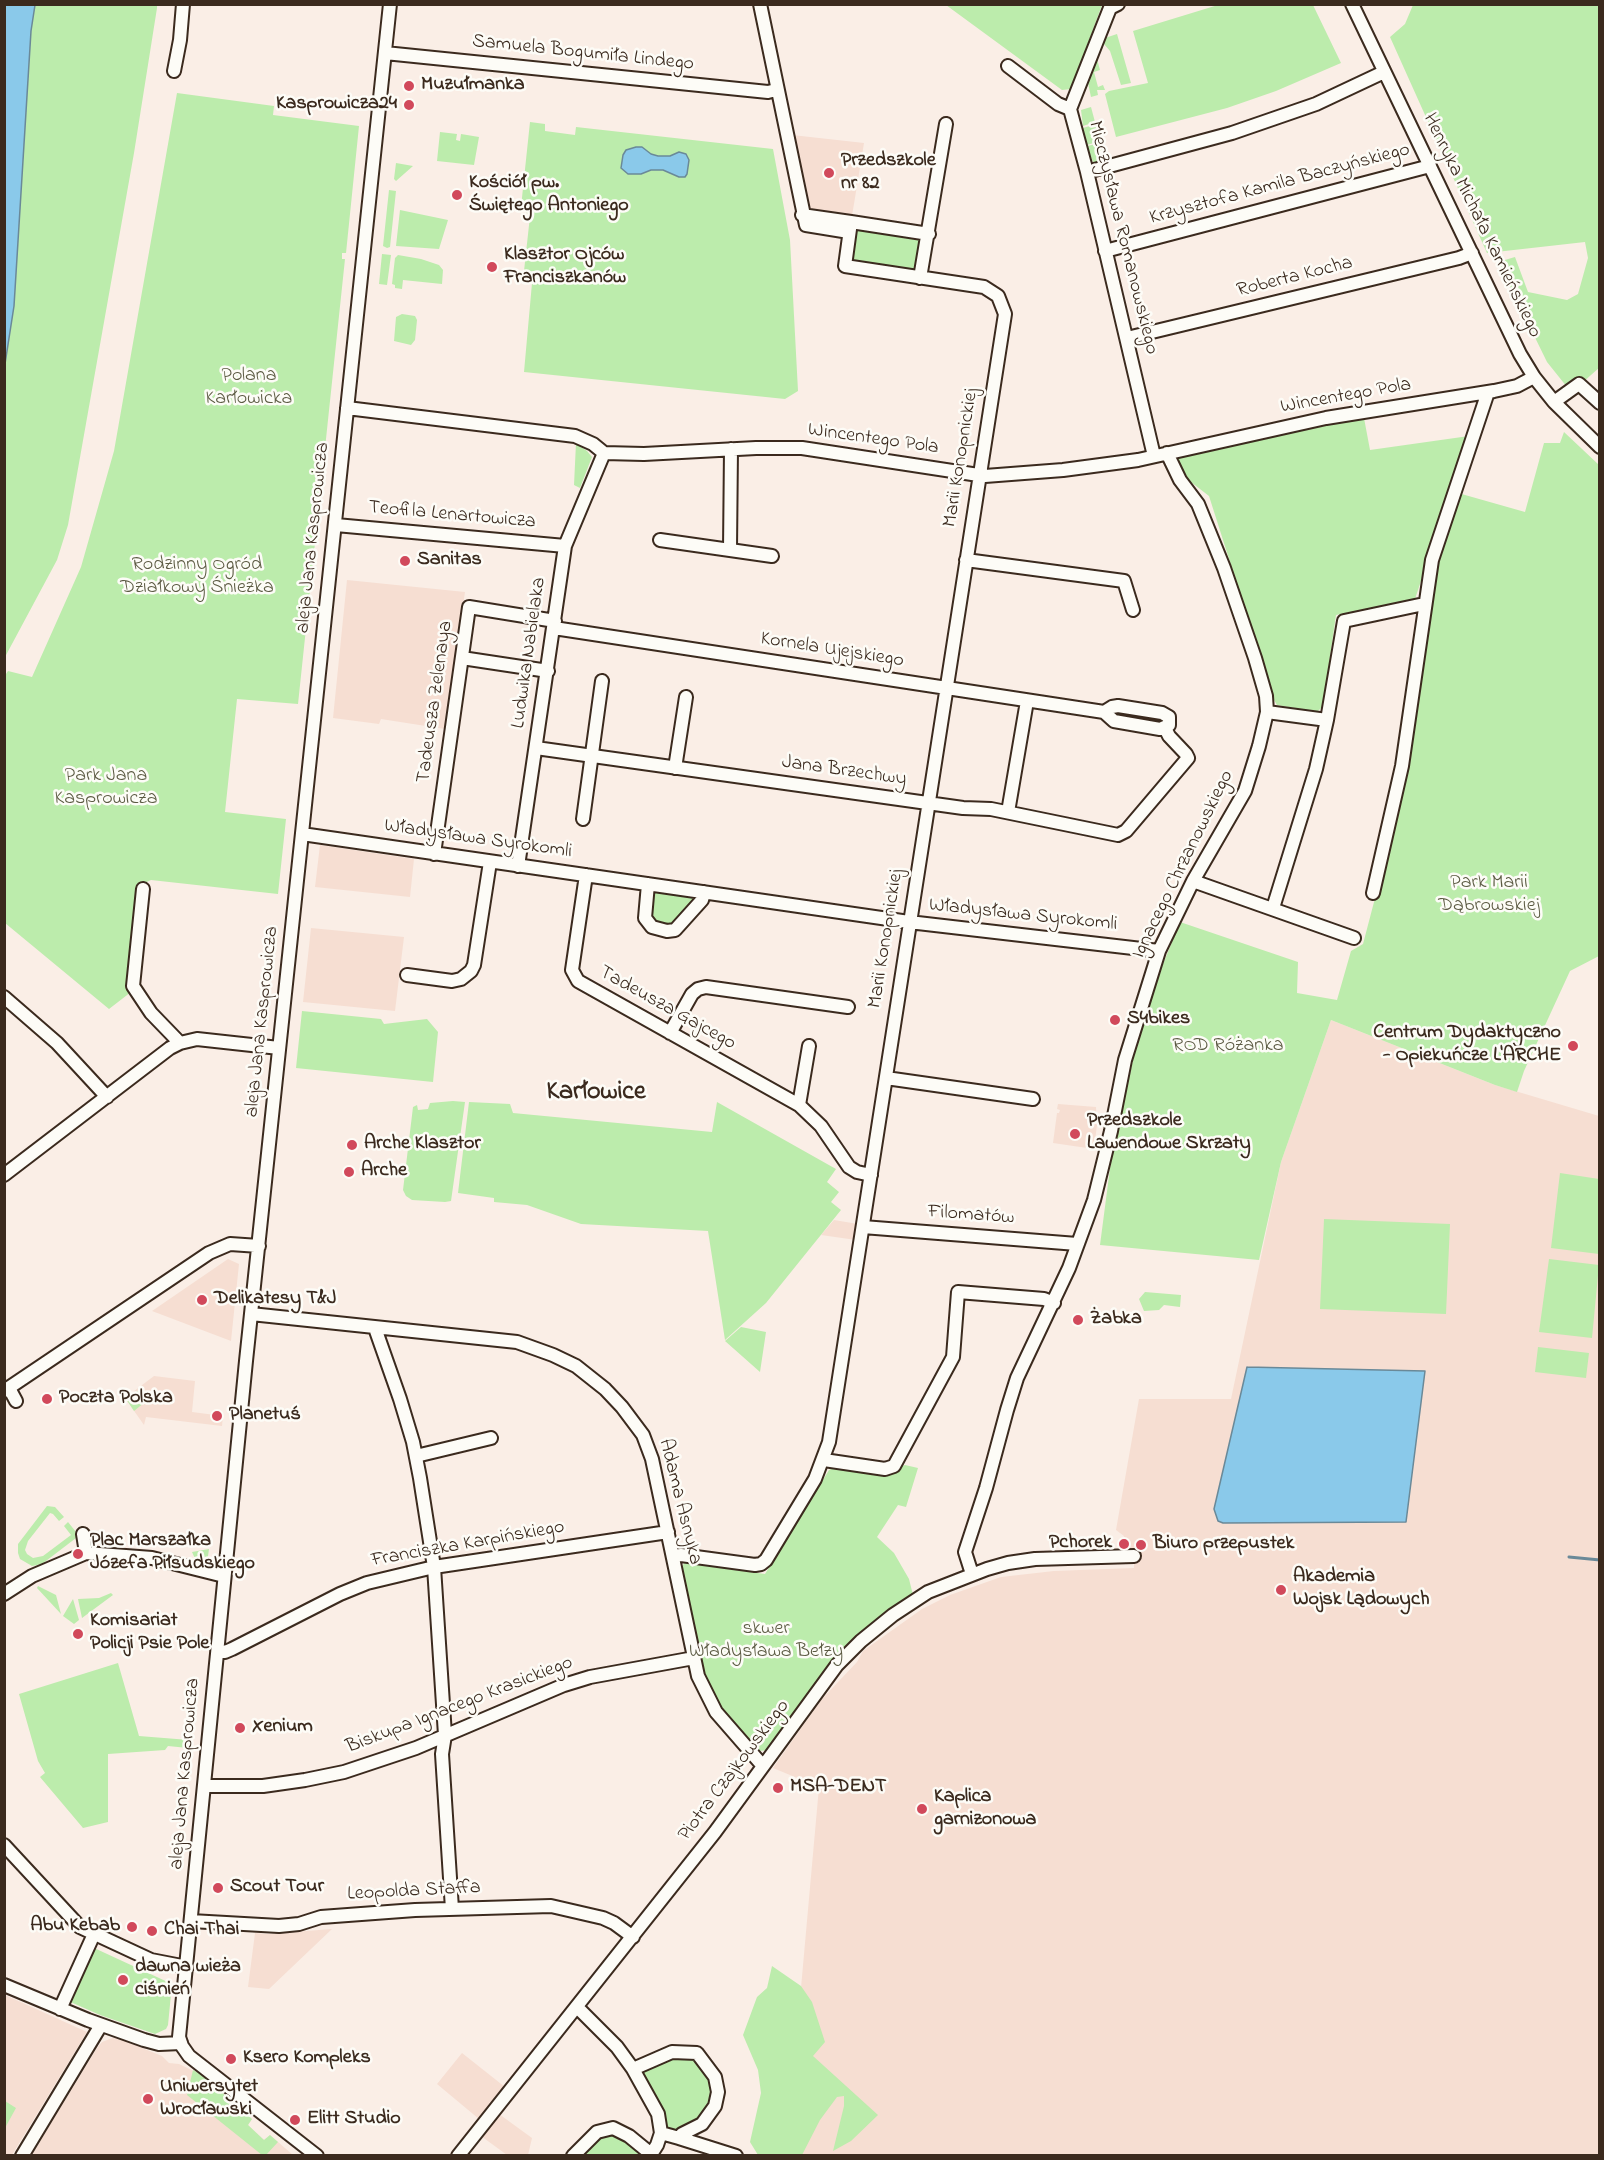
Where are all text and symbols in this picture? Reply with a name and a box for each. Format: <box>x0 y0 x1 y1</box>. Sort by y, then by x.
street label: Samuela Bogumiła Lindego <box>471 30 695 78</box>
place label: Muzułmanka <box>421 74 525 98</box>
marker: Muzułmanka <box>402 79 416 93</box>
place label: Kasprowicza24 <box>276 93 397 117</box>
marker: Kasprowicza24 <box>402 98 416 112</box>
street label: Henryka Michała Kamieńskiego <box>1416 110 1546 342</box>
street label: Mieczysława Romanowskiego <box>1081 119 1163 357</box>
street label: Krzysztofa Kamila Baczyńskiego <box>1147 139 1413 231</box>
place label: Przedszkole nr 82 <box>841 150 936 197</box>
marker: Przedszkole nr 82 <box>822 166 836 180</box>
place label: Kościół pw. Świętego Antoniego <box>469 172 629 219</box>
marker: Kościół pw. Świętego Antoniego <box>450 188 464 202</box>
place label: Klasztor Ojców Franciszkanów <box>504 244 626 291</box>
street label: Roberta Kocha <box>1235 252 1355 304</box>
marker: Klasztor Ojców Franciszkanów <box>485 260 499 274</box>
park label: Polana Karłowicka <box>206 365 292 412</box>
street label: Wincentego Pola <box>1279 374 1413 420</box>
street label: Marii Konopnickiej <box>939 387 985 529</box>
street label: Wincentego Pola <box>806 419 940 461</box>
street label: aleja Jana Kasprowicza <box>292 441 336 635</box>
street label: Teofila Lenartowicza <box>367 497 537 535</box>
place label: Sanitas <box>417 549 482 573</box>
park label: Rodzinny Ogród Działkowy Śnieżka <box>120 554 274 601</box>
marker: Sanitas <box>398 554 412 568</box>
street label: Ludwika Nabielaka <box>508 576 552 730</box>
street label: Tadeusza Zelenaya <box>413 619 459 785</box>
street label: Kornela Ujejskiego <box>759 628 905 674</box>
street label: Jana Brzechwy <box>780 751 908 793</box>
park label: Park Jana Kasprowicza <box>55 765 157 812</box>
street label: Ignacego Chrzanowskiego <box>1128 767 1240 963</box>
street label: Władysława Syrokomli <box>383 815 573 865</box>
street label: Marii Konopnickiej <box>864 868 910 1010</box>
park label: Park Marii Dąbrowskiej <box>1438 872 1540 919</box>
street label: Władysława Syrokomli <box>928 894 1118 938</box>
street label: aleja Jana Kasprowicza <box>241 925 285 1119</box>
street label: Tadeusza Gajcego <box>594 961 740 1057</box>
place label: S4bikes <box>1127 1008 1190 1032</box>
marker: S4bikes <box>1108 1013 1122 1027</box>
place label: Centrum Dydaktyczno - Opiekuńcze L'ARCHE <box>1373 1022 1561 1069</box>
park label: ROD Różanka <box>1172 1035 1284 1059</box>
marker: Centrum Dydaktyczno - Opiekuńcze L'ARCHE <box>1566 1039 1580 1053</box>
district label: Karłowice <box>546 1078 646 1110</box>
place label: Przedszkole Lawendowe Skrzaty <box>1087 1110 1251 1157</box>
marker: Przedszkole Lawendowe Skrzaty <box>1068 1127 1082 1141</box>
place label: Arche Klasztor <box>364 1133 481 1157</box>
marker: Arche Klasztor <box>345 1138 359 1152</box>
place label: Arche <box>361 1160 407 1184</box>
marker: Arche <box>342 1165 356 1179</box>
street label: Filomatów <box>927 1201 1015 1231</box>
place label: Delikatesy T&J <box>214 1288 336 1312</box>
marker: Delikatesy T&J <box>195 1293 209 1307</box>
place label: Żabka <box>1090 1308 1142 1332</box>
marker: Żabka <box>1071 1313 1085 1327</box>
place label: Poczta Polska <box>59 1387 173 1411</box>
marker: Poczta Polska <box>40 1392 54 1406</box>
place label: Planetuś <box>229 1404 301 1428</box>
marker: Planetuś <box>210 1409 224 1423</box>
street label: Adama Asnyka <box>652 1437 706 1567</box>
street label: Franciszka Karpińskiego <box>370 1516 566 1574</box>
place label: Plac Marszałka Józefa Piłsudskiego <box>90 1530 255 1577</box>
place label: Pchorek <box>1049 1532 1112 1556</box>
place label: Biuro przepustek <box>1153 1533 1294 1557</box>
marker: Pchorek <box>1117 1537 1131 1551</box>
marker: Biuro przepustek <box>1134 1538 1148 1552</box>
marker: Plac Marszałka Józefa Piłsudskiego <box>71 1547 85 1561</box>
place label: Akademia Wojsk Lądowych <box>1293 1566 1429 1613</box>
marker: Akademia Wojsk Lądowych <box>1274 1583 1288 1597</box>
place label: Komisariat Policji Psie Pole <box>90 1610 209 1657</box>
park label: skwer Władysława Bełzy <box>689 1618 843 1665</box>
marker: Komisariat Policji Psie Pole <box>71 1627 85 1641</box>
street label: Biskupa Ignacego Krasickiego <box>343 1652 577 1760</box>
street label: aleja Jana Kasprowicza <box>166 1677 206 1871</box>
street label: Piotra Czajkowskiego <box>674 1696 796 1846</box>
place label: Xenium <box>252 1716 313 1740</box>
marker: Xenium <box>233 1721 247 1735</box>
place label: MSA-DENT <box>790 1776 887 1800</box>
marker: MSA-DENT <box>771 1781 785 1795</box>
place label: Kaplica garnizonowa <box>934 1786 1036 1833</box>
marker: Kaplica garnizonowa <box>915 1802 929 1816</box>
place label: Scout Tour <box>230 1876 324 1900</box>
street label: Leopolda Staffa <box>347 1877 481 1907</box>
marker: Scout Tour <box>211 1881 225 1895</box>
place label: Abu Kebab <box>30 1915 120 1939</box>
place label: Chai Thai <box>164 1919 239 1943</box>
marker: Abu Kebab <box>125 1920 139 1934</box>
marker: Chai Thai <box>145 1924 159 1938</box>
place label: dawna wieża ciśnień <box>135 1956 241 2003</box>
marker: dawna wieża ciśnień <box>116 1973 130 1987</box>
place label: Ksero Kompleks <box>243 2047 371 2071</box>
marker: Ksero Kompleks <box>224 2052 238 2066</box>
place label: Uniwersytet Wrocławski <box>160 2076 258 2123</box>
marker: Uniwersytet Wrocławski <box>141 2092 155 2106</box>
place label: Elitt Studio <box>307 2108 401 2132</box>
marker: Elitt Studio <box>288 2113 302 2127</box>

